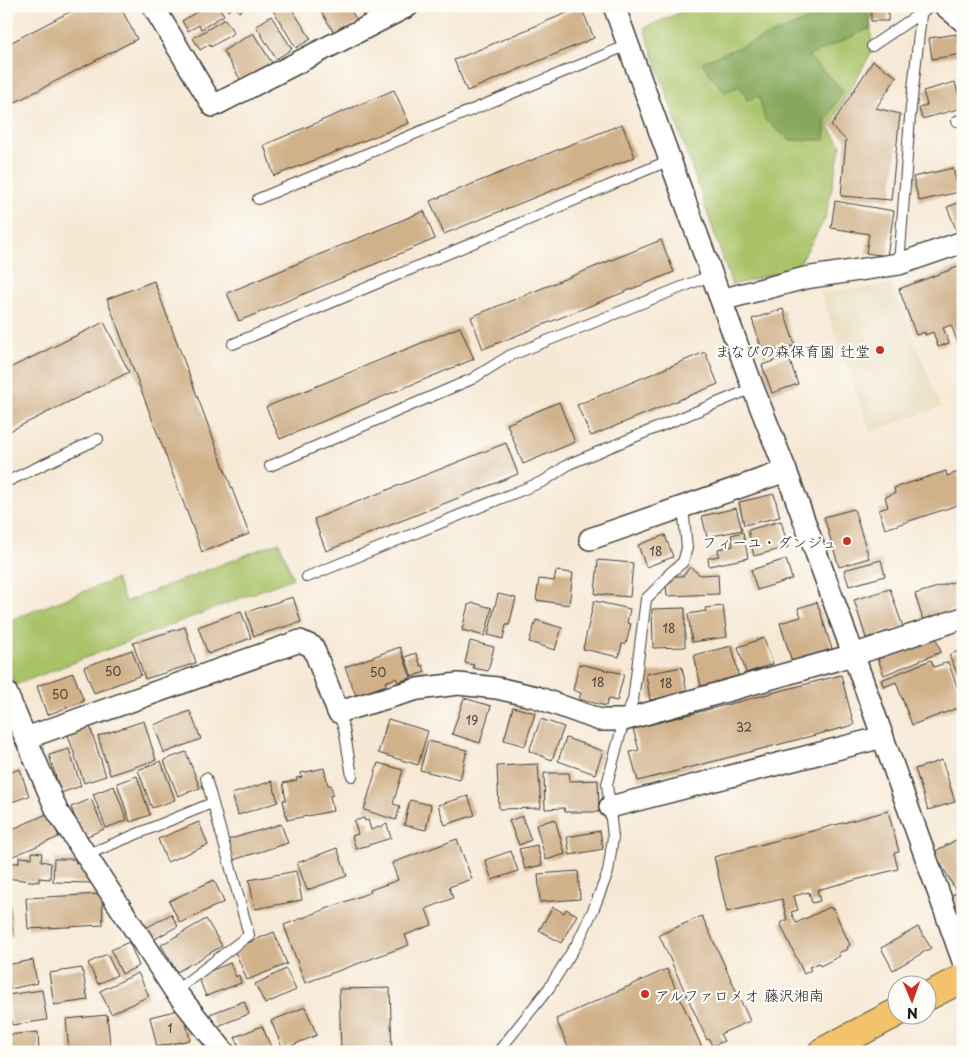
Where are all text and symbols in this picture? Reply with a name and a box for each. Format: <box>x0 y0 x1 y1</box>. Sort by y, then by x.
place label: まなびの森保育園 辻堂 <box>715 339 870 362</box>
marker: まなびの森保育園 辻堂 <box>874 344 886 356</box>
place label: フィーユ・ダンジュ <box>702 530 837 553</box>
marker: フィーユ・ダンジュ <box>841 535 853 547</box>
house number: 18 <box>650 542 662 560</box>
house number: 18 <box>663 619 675 637</box>
house number: 50 <box>105 662 121 680</box>
house number: 50 <box>370 663 386 681</box>
house number: 18 <box>592 673 604 691</box>
house number: 18 <box>660 674 672 692</box>
house number: 50 <box>52 685 68 703</box>
house number: 19 <box>466 711 478 729</box>
house number: 32 <box>736 718 752 736</box>
north arrow <box>886 976 936 1026</box>
place label: アルファロメオ 藤沢湘南 <box>655 983 824 1006</box>
marker: アルファロメオ 藤沢湘南 <box>639 988 651 1000</box>
text: N <box>907 1003 918 1024</box>
house number: 1 <box>167 1019 173 1037</box>

